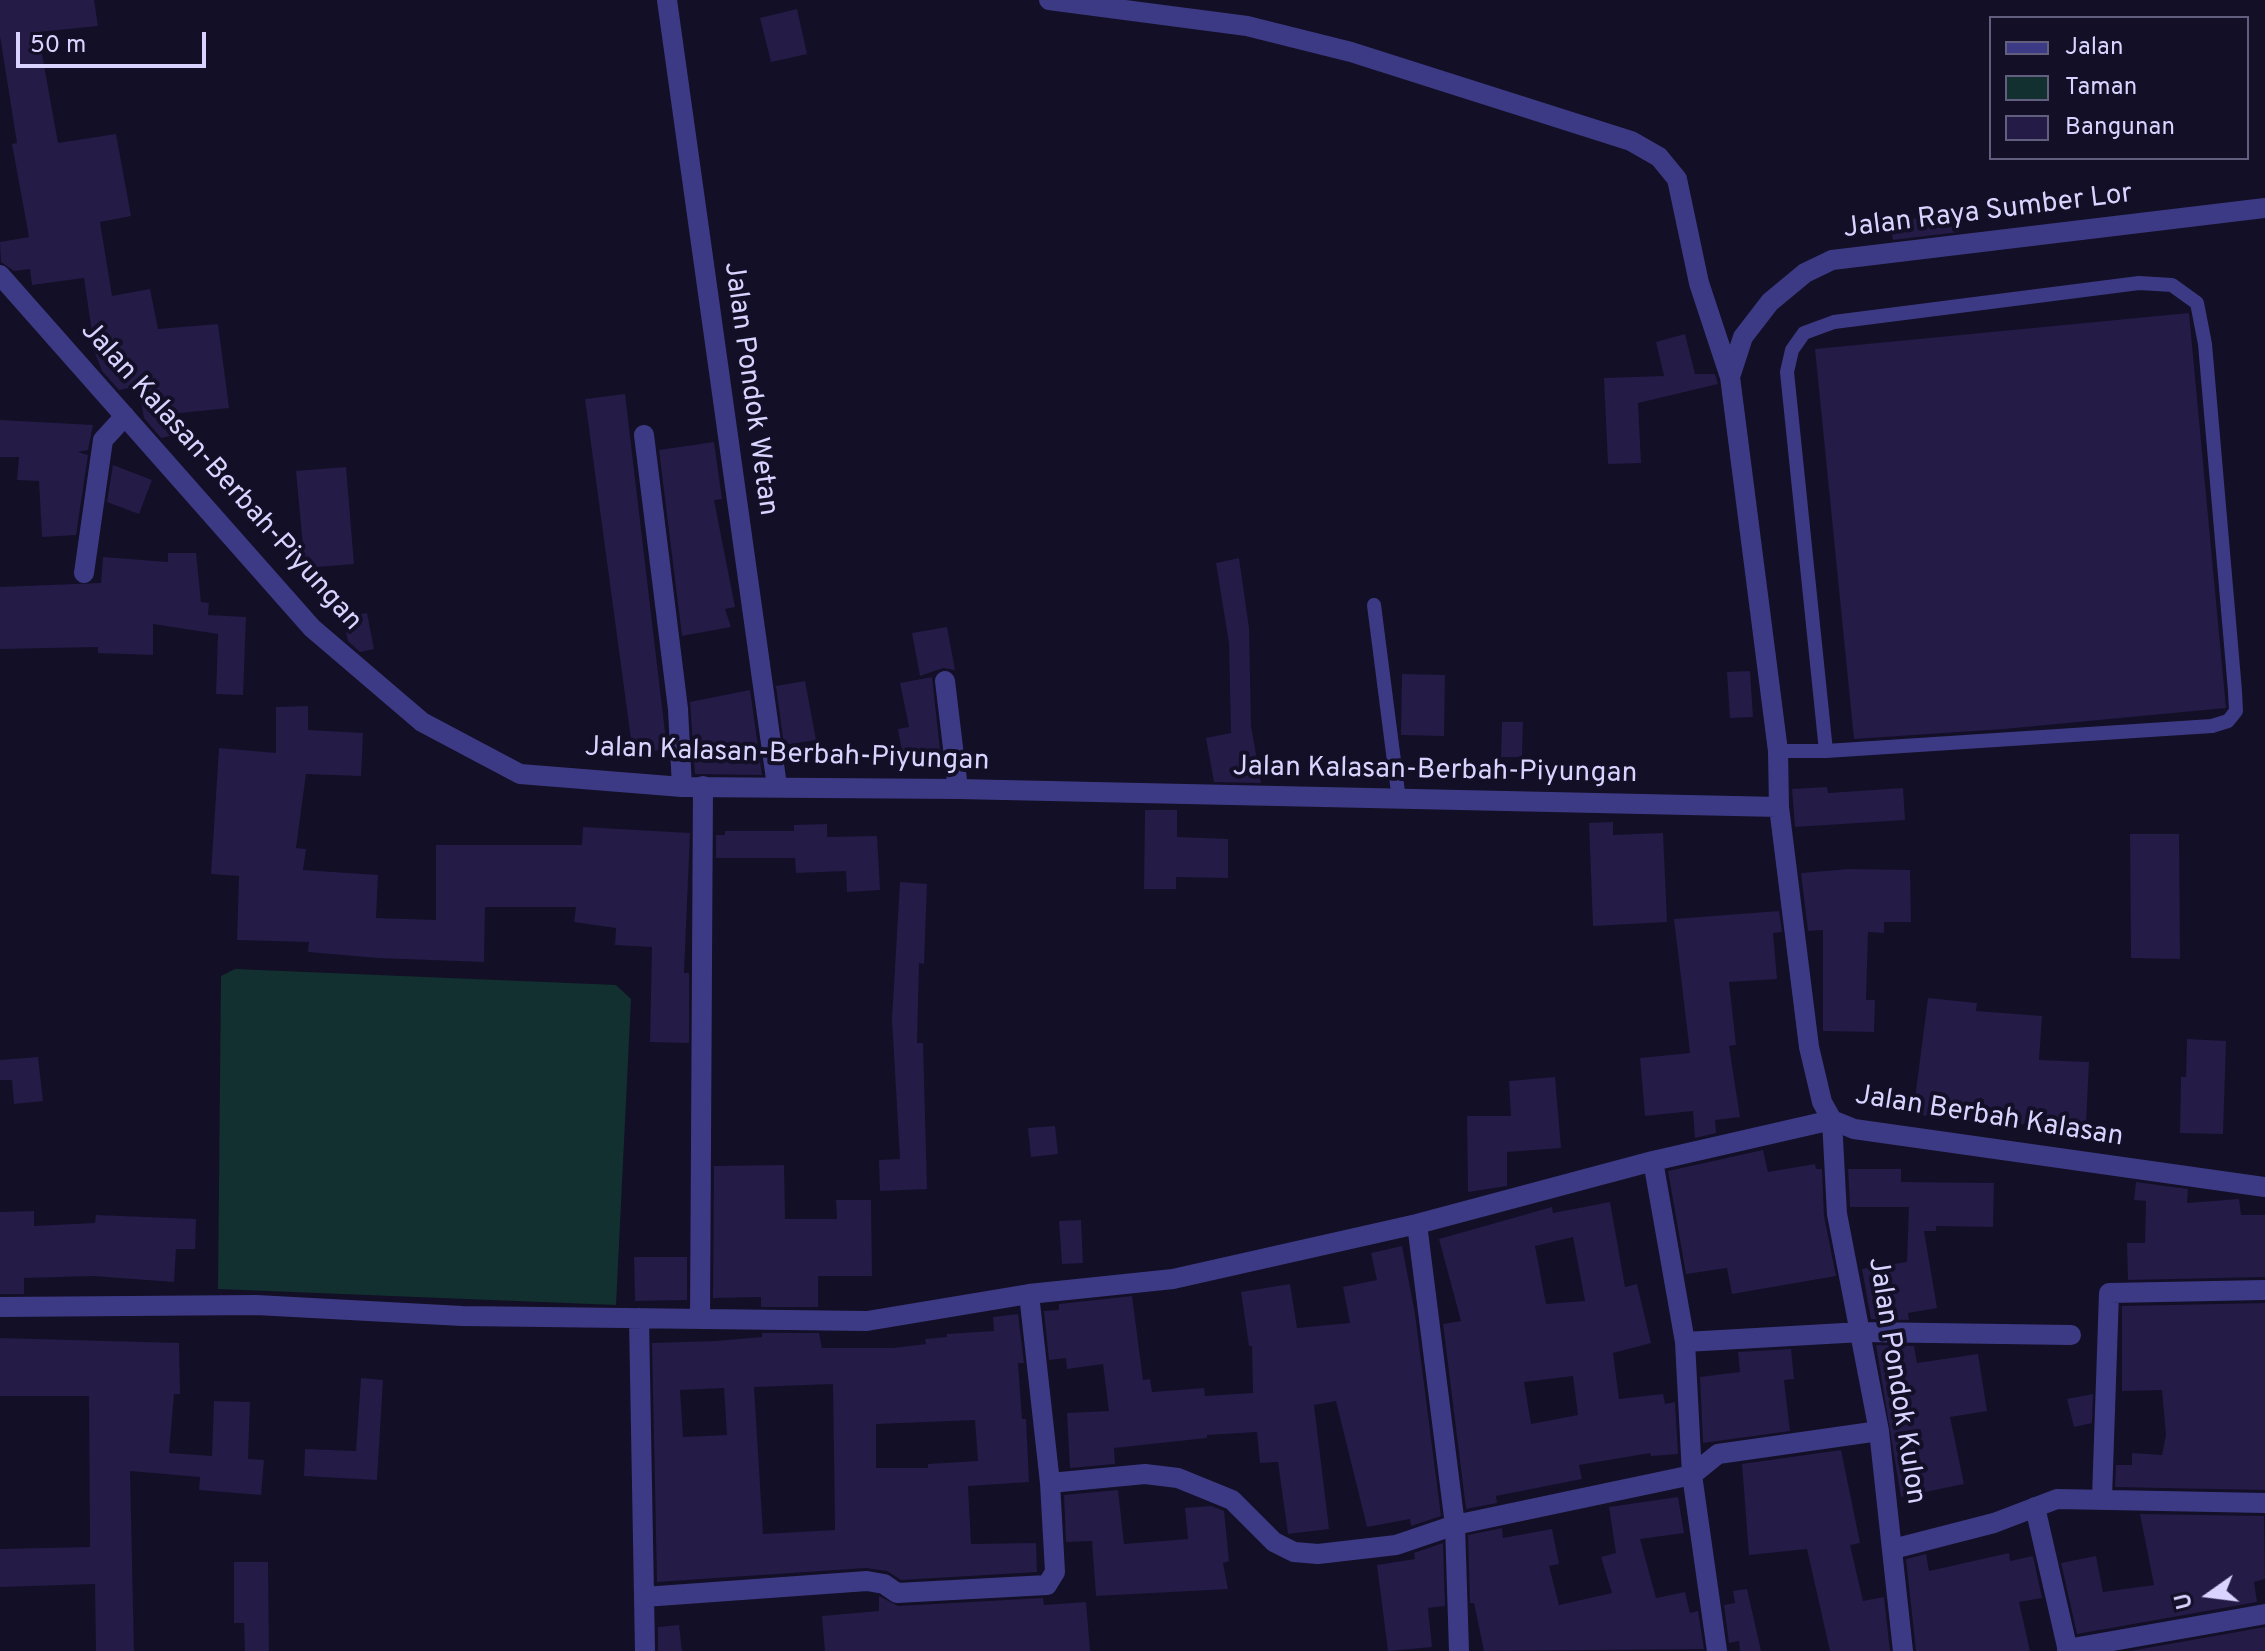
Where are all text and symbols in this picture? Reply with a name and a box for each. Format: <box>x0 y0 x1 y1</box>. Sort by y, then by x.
scale bar <box>20 16 210 66</box>
legend <box>1989 16 2249 160</box>
text: 50 m <box>30 31 86 61</box>
text: Jalan <box>2065 33 2123 63</box>
text: Taman <box>2065 73 2137 103</box>
text: Bangunan <box>2065 113 2175 143</box>
street label: Jalan Raya Sumber Lor <box>1842 179 2134 247</box>
street label: Jalan Pondok Wetan <box>715 260 783 518</box>
street label: Jalan Kalasan-Berbah-Piyungan <box>72 315 368 639</box>
street label: Jalan Kalasan-Berbah-Piyungan <box>584 732 990 780</box>
street label: Jalan Kalasan-Berbah-Piyungan <box>1232 752 1638 792</box>
street label: Jalan Berbah Kalasan <box>1852 1080 2126 1156</box>
street label: Jalan Pondok Kulon <box>1859 1255 1931 1507</box>
north arrow <box>2169 1555 2249 1635</box>
text: U <box>2170 1590 2200 1612</box>

